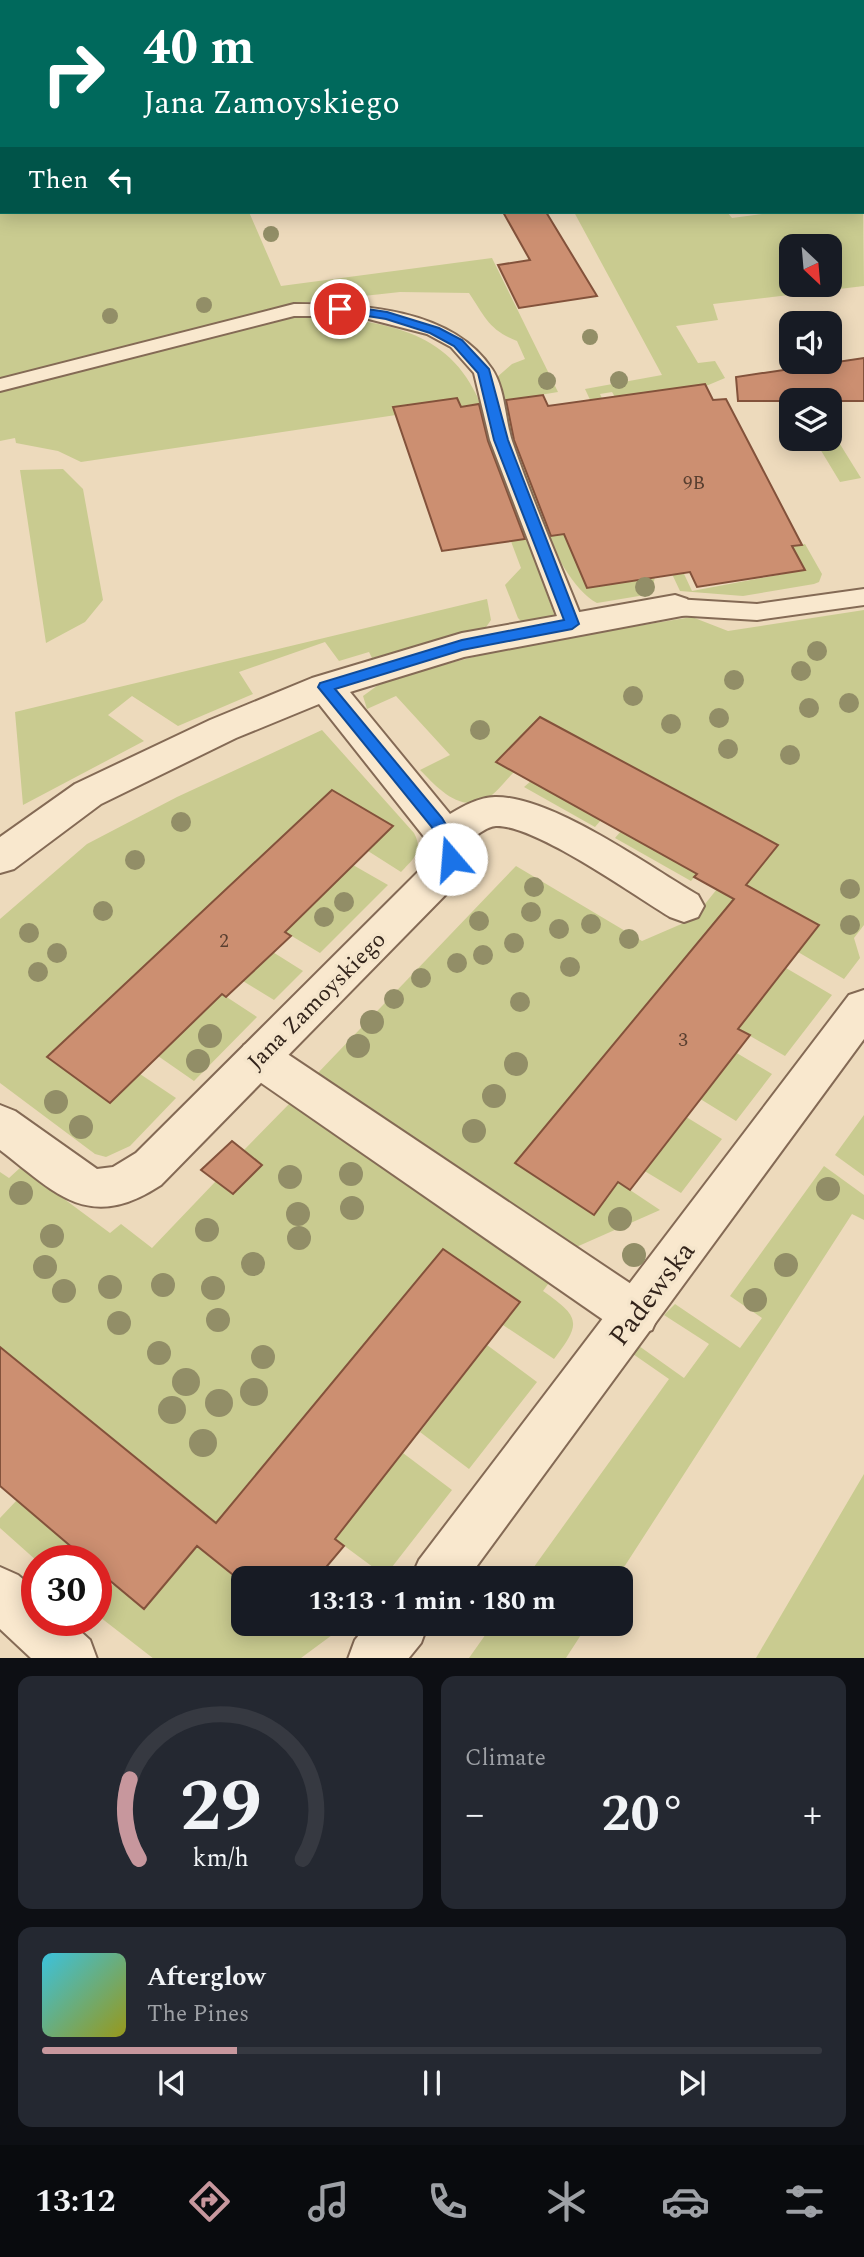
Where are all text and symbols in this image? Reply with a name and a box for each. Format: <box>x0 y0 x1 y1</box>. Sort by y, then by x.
text: 40 m <box>143 11 254 86</box>
icon: right <box>28 28 119 119</box>
text: Jana Zamoyskiego <box>143 79 400 128</box>
text: Then <box>28 160 88 200</box>
icon: left <box>102 161 140 199</box>
north arrow <box>779 234 842 298</box>
map controls <box>779 234 842 451</box>
pin <box>310 279 370 339</box>
icon: arrive <box>321 290 359 328</box>
button: sound <box>779 311 842 374</box>
button: layers <box>779 388 842 451</box>
house number: 9B <box>683 469 705 498</box>
position arrow <box>414 822 488 896</box>
street label: Jana Zamoyskiego <box>239 923 395 1079</box>
house number: 2 <box>219 927 229 956</box>
house number: 3 <box>678 1026 688 1055</box>
street label: Padewska <box>598 1232 706 1356</box>
speed limit sign: 30 <box>21 1545 112 1636</box>
text: 13:13 · 1 min · 180 m <box>308 1581 556 1621</box>
text: Climate <box>465 1741 546 1776</box>
text: 29 <box>180 1752 261 1863</box>
text: 20° <box>601 1775 686 1854</box>
text: − <box>465 1786 484 1844</box>
text: + <box>803 1786 822 1844</box>
text: km/h <box>192 1839 249 1877</box>
text: Afterglow <box>147 1957 266 1997</box>
text: The Pines <box>147 1997 249 2032</box>
icon: previous <box>153 2064 191 2102</box>
icon: pause <box>413 2064 451 2102</box>
icon: next <box>673 2064 711 2102</box>
text: 13:12 <box>35 2177 115 2226</box>
icon: directions <box>185 2177 234 2226</box>
icon: music <box>304 2177 353 2226</box>
icon: phone <box>423 2177 472 2226</box>
icon: climate <box>542 2177 591 2226</box>
icon: car <box>661 2177 710 2226</box>
icon: filters <box>780 2177 829 2226</box>

